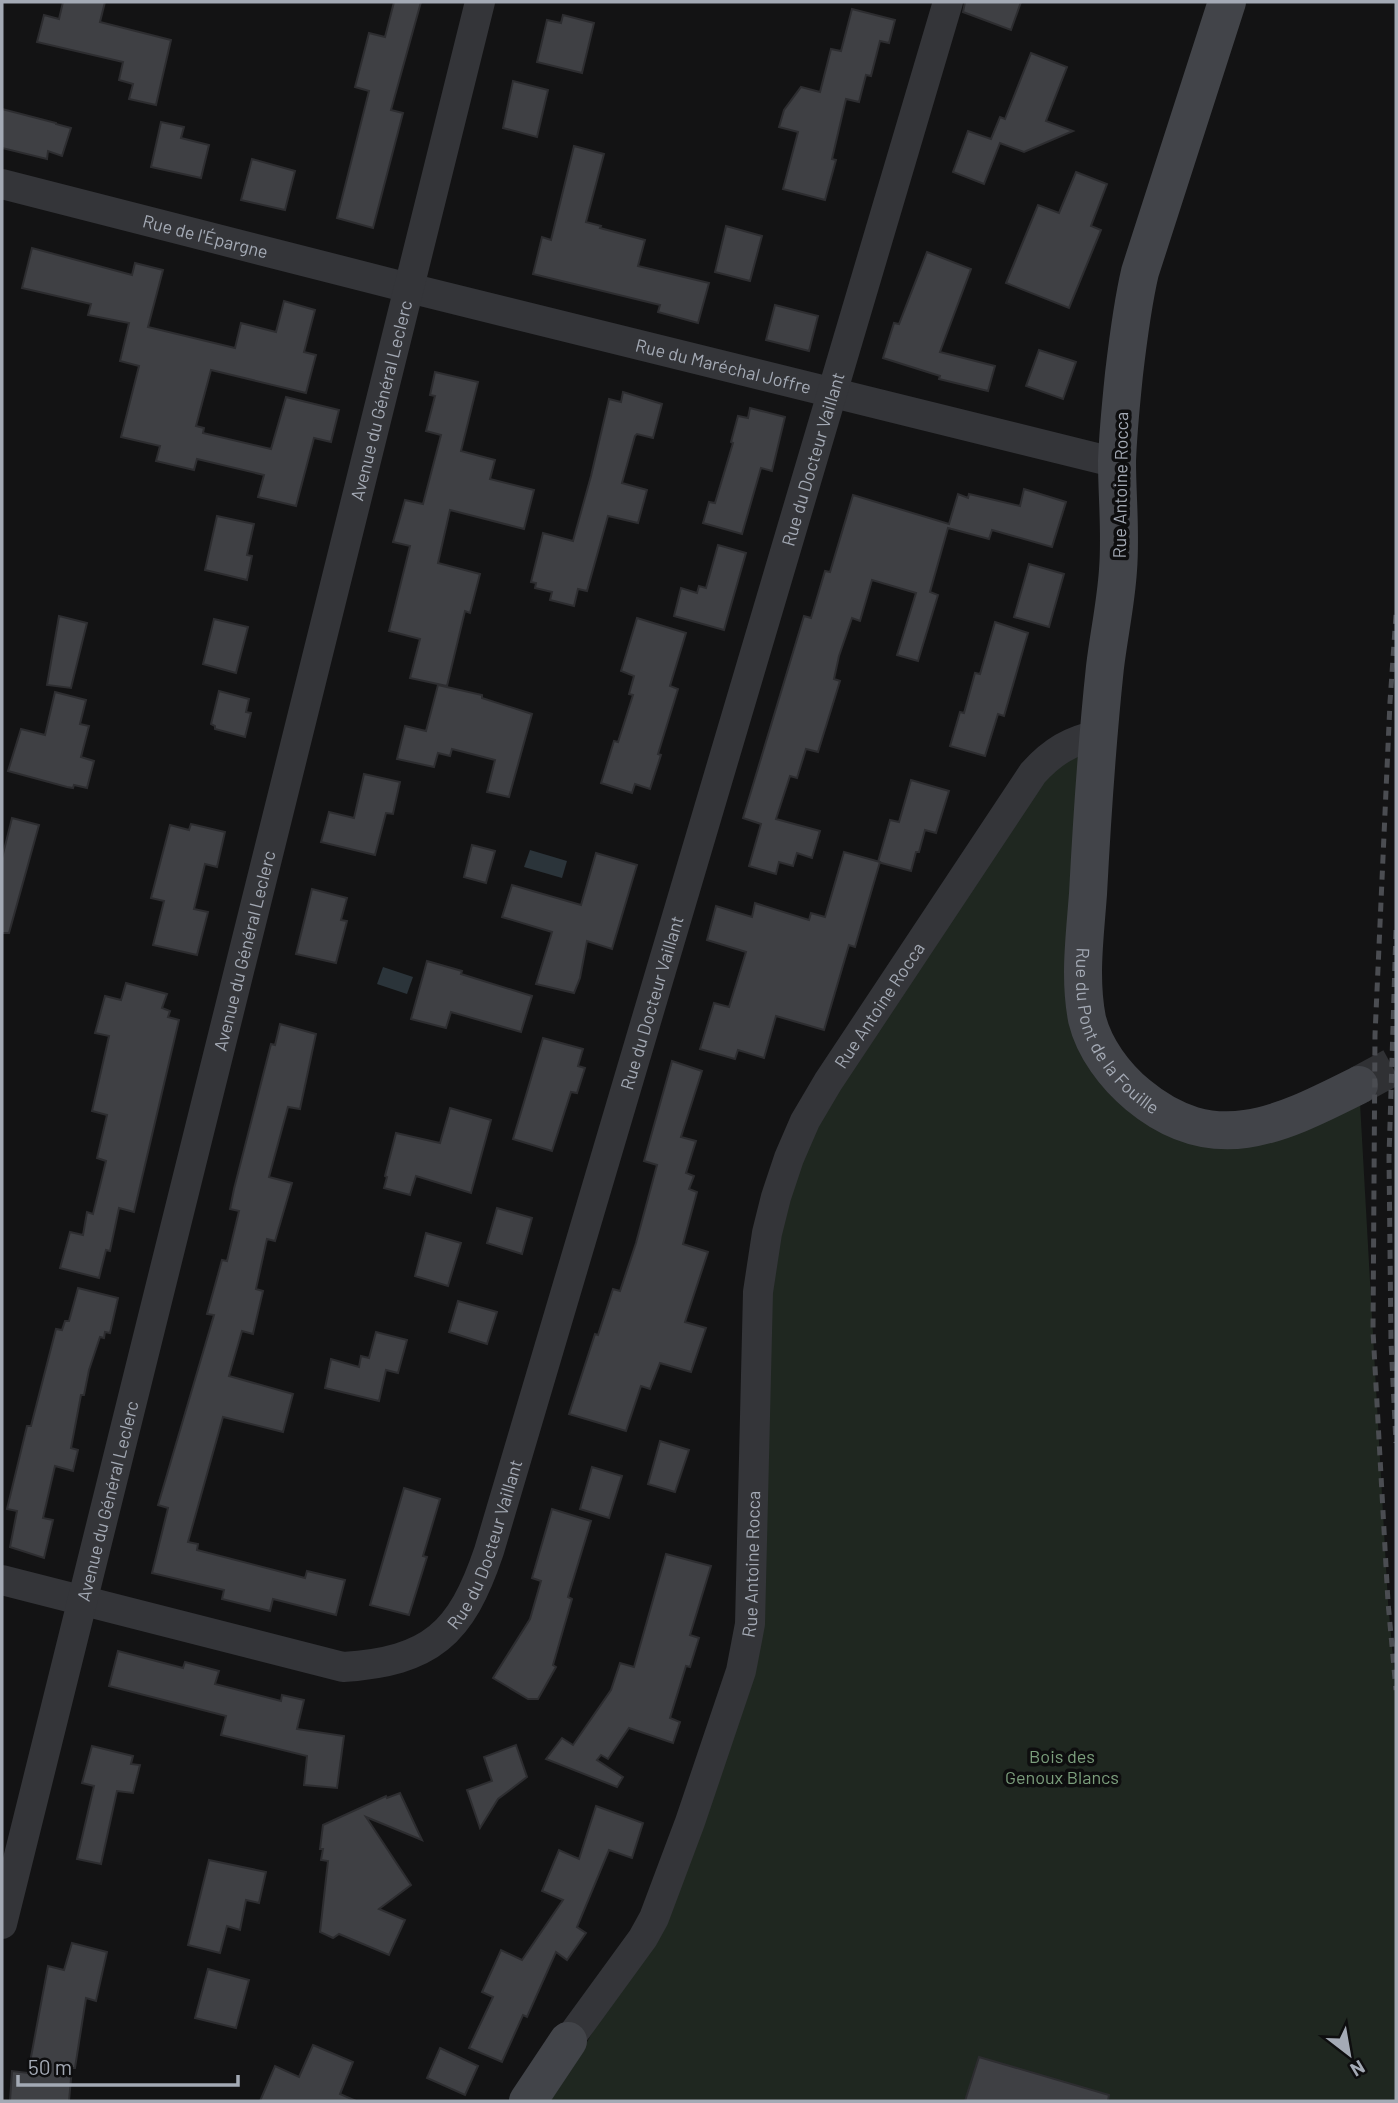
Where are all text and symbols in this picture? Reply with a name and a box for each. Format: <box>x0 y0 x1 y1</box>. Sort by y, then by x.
street label: Rue de l'Épargne <box>140 209 271 263</box>
street label: Avenue du Général Leclerc <box>345 298 416 503</box>
street label: Rue du Maréchal Joffre <box>633 333 814 398</box>
street label: Rue du Docteur Vaillant <box>776 370 849 549</box>
street label: Rue Antoine Rocca <box>1108 412 1132 558</box>
street label: Avenue du Général Leclerc <box>209 848 280 1053</box>
street label: Rue du Docteur Vaillant <box>615 913 688 1092</box>
street label: Rue Antoine Rocca <box>829 938 929 1072</box>
street label: Rue du Pont de la Fouille <box>1072 947 1164 1118</box>
street label: Avenue du Général Leclerc <box>72 1398 143 1604</box>
street label: Rue du Docteur Vaillant <box>442 1457 527 1633</box>
street label: Rue Antoine Rocca <box>737 1490 764 1639</box>
park label: Bois des Genoux Blancs <box>1005 1745 1119 1788</box>
north arrow <box>1314 2019 1384 2089</box>
scale bar <box>18 2044 238 2088</box>
text: 50 m <box>28 2054 72 2079</box>
text: N <box>1347 2056 1369 2082</box>

